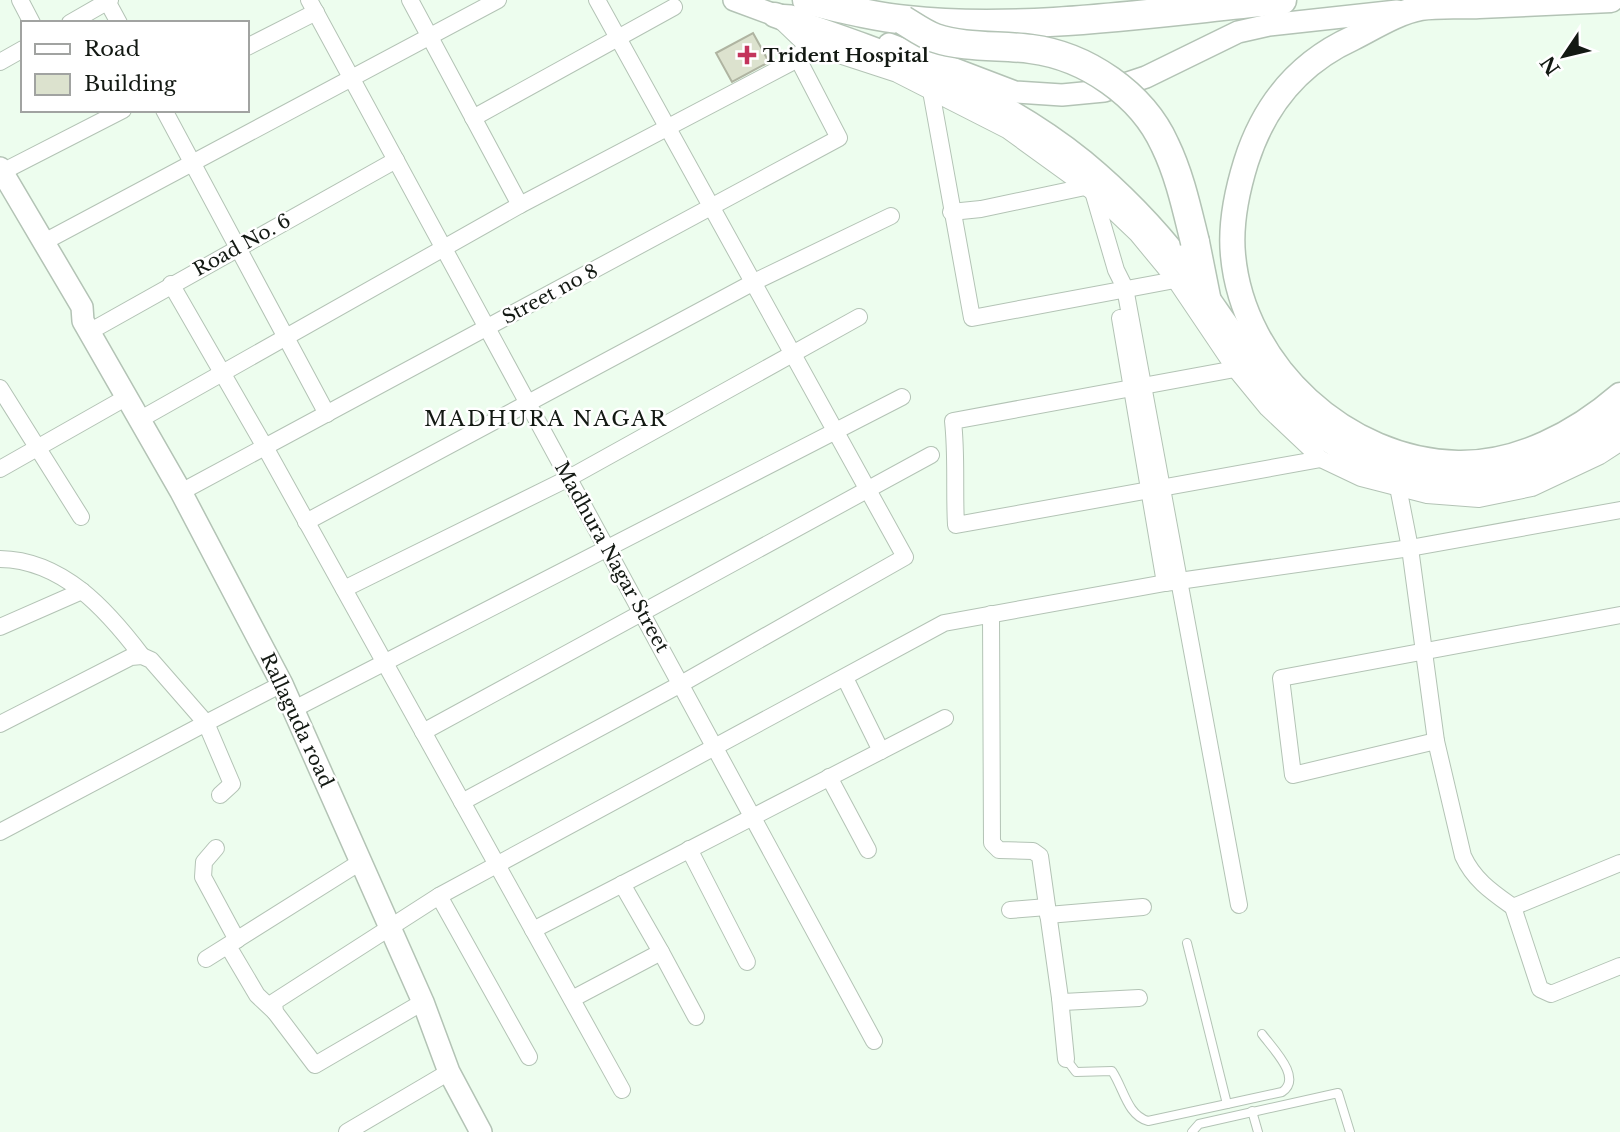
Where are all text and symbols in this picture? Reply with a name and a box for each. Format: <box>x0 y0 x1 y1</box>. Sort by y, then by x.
legend <box>21 21 248 112</box>
north arrow <box>1529 21 1599 91</box>
text: Road <box>84 36 140 62</box>
place label: Trident Hospital <box>763 44 929 67</box>
marker: Trident Hospital <box>737 45 757 65</box>
text: N <box>1536 51 1565 79</box>
text: Building <box>84 71 177 97</box>
street label: Road No. 6 <box>189 209 295 281</box>
street label: Street no 8 <box>498 259 602 329</box>
district label: MADHURA NAGAR <box>424 406 668 432</box>
street label: Madhura Nagar Street <box>550 458 675 657</box>
street label: Rallaguda road <box>256 649 338 791</box>

